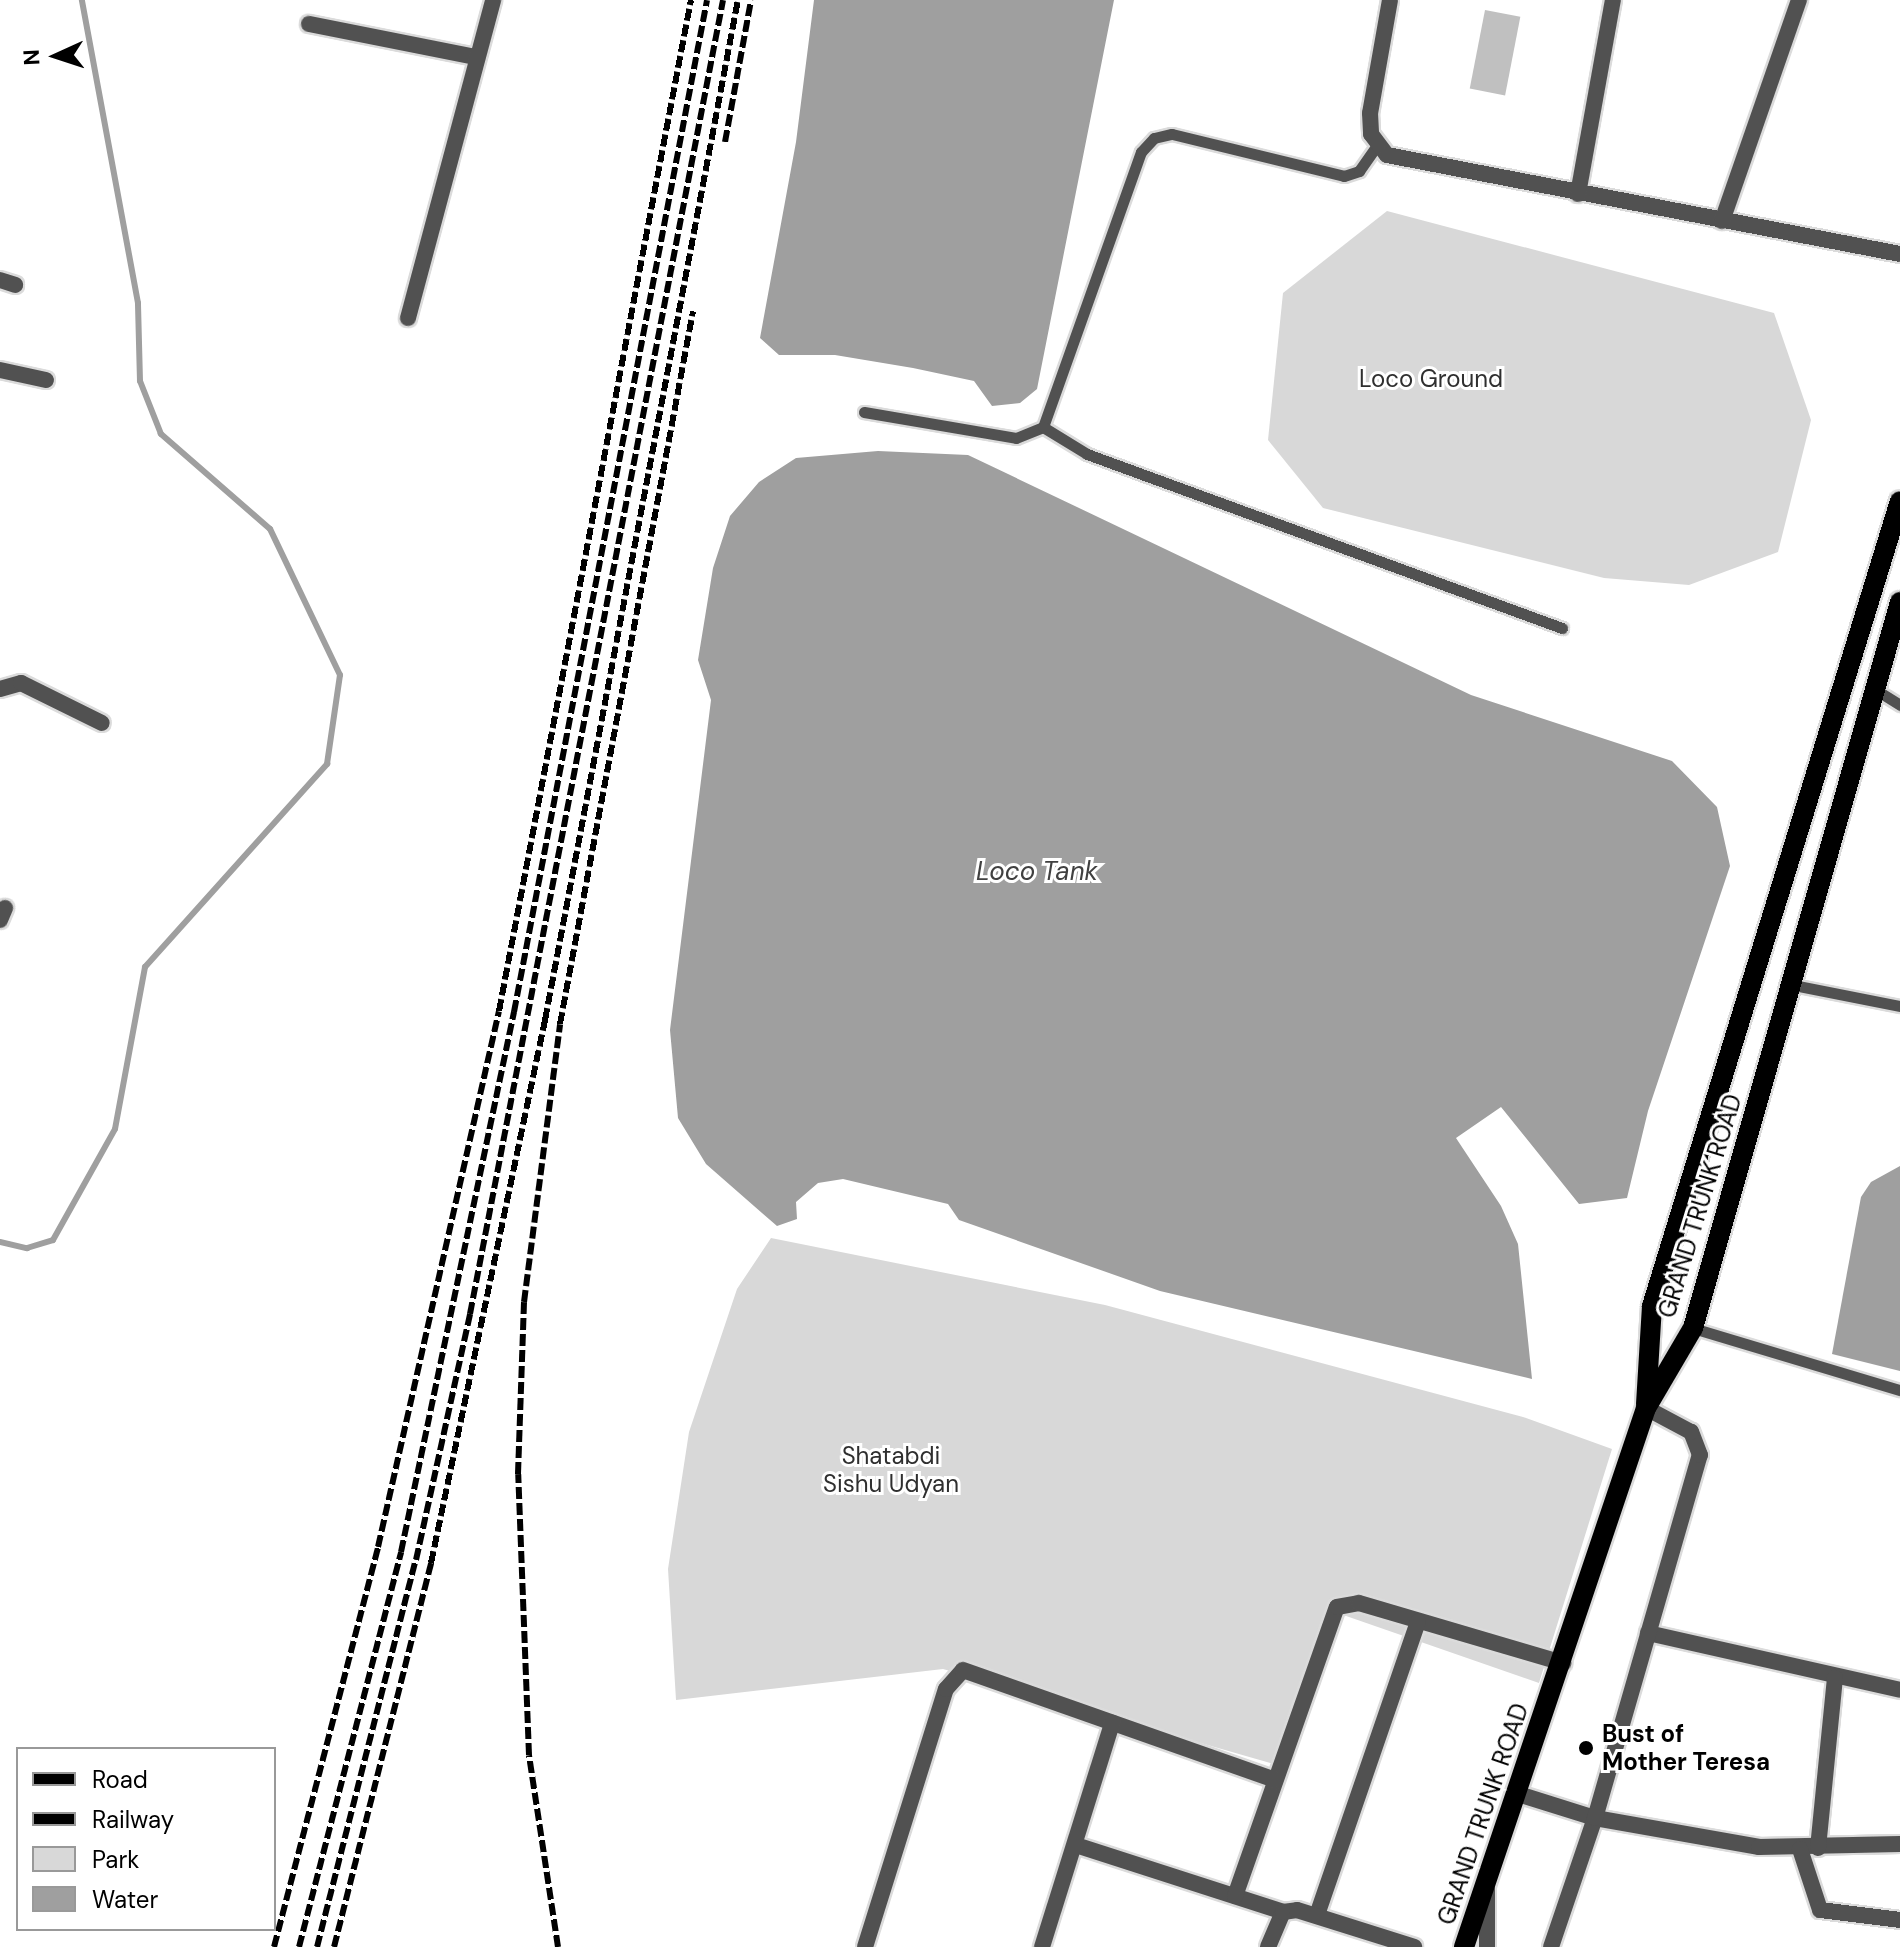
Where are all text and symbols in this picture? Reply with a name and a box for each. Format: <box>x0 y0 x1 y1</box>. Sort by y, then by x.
north arrow <box>16 16 96 96</box>
text: N <box>17 49 46 66</box>
park label: Loco Ground <box>1359 365 1503 393</box>
water label: Loco Tank <box>976 856 1098 888</box>
street label: GRAND TRUNK ROAD <box>1652 1091 1748 1321</box>
park label: Shatabdi Sishu Udyan <box>823 1442 959 1498</box>
street label: GRAND TRUNK ROAD <box>1432 1699 1534 1929</box>
place label: Bust of Mother Teresa <box>1602 1720 1770 1776</box>
marker: Bust of Mother Teresa <box>1577 1739 1595 1757</box>
legend <box>16 1747 276 1931</box>
text: Road <box>92 1764 148 1795</box>
text: Railway <box>92 1804 174 1835</box>
text: Park <box>92 1844 139 1875</box>
text: Water <box>92 1884 158 1915</box>

